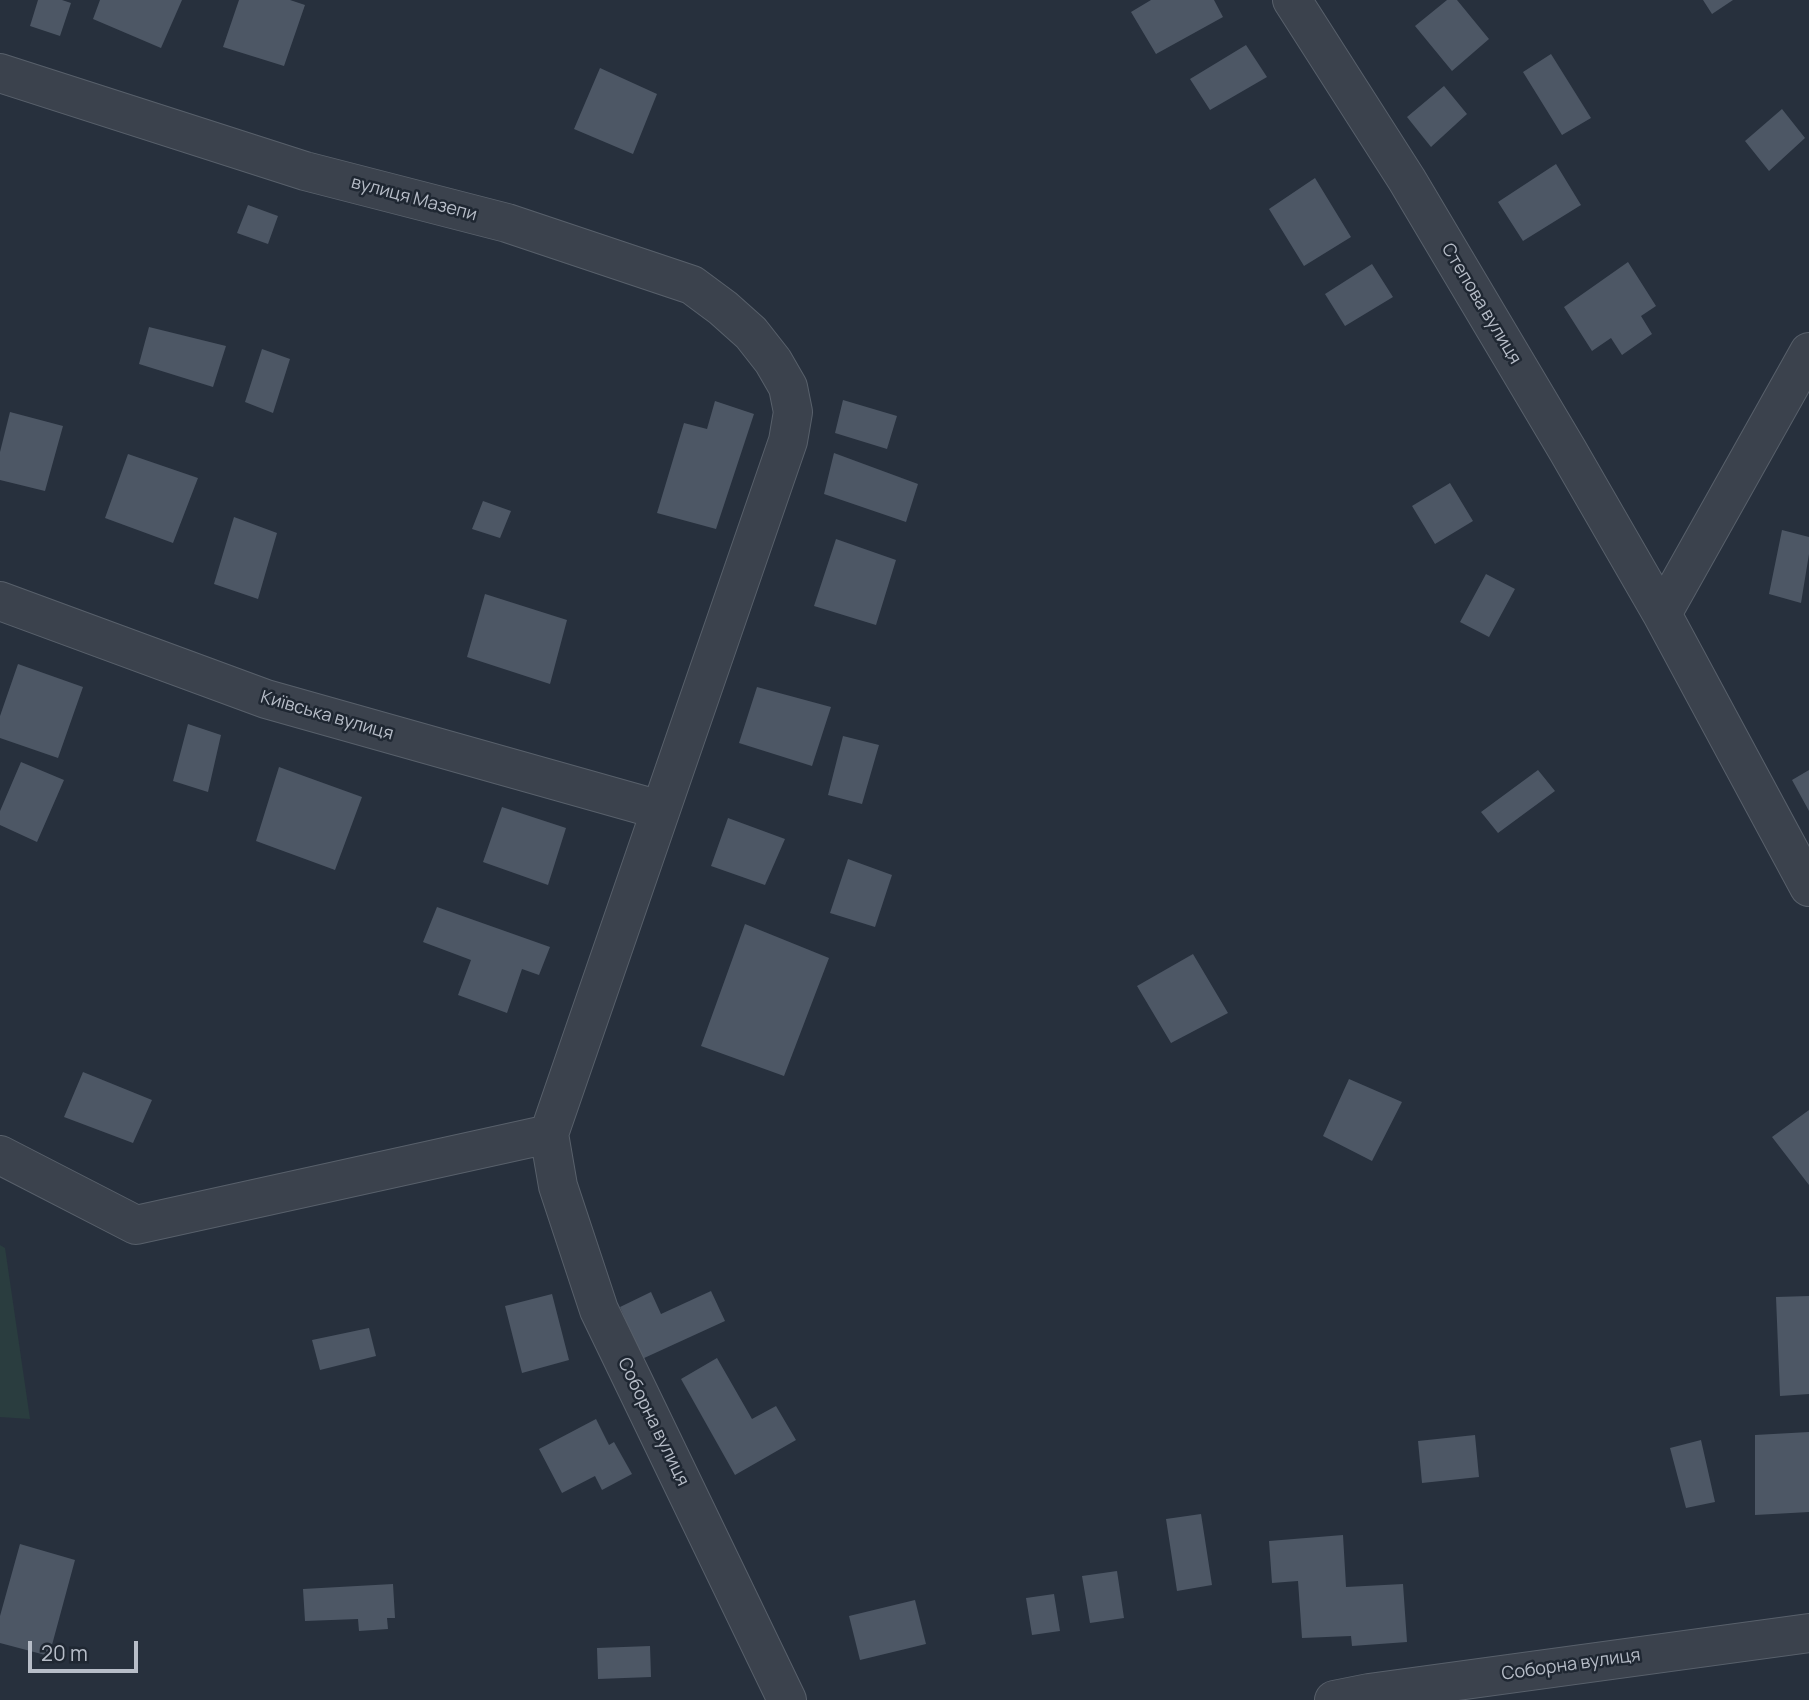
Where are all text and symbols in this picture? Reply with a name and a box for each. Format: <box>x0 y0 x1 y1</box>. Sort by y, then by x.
street label: вулиця Мазепи <box>349 172 479 226</box>
street label: Степова вулиця <box>1436 240 1526 368</box>
street label: Київська вулиця <box>258 687 396 745</box>
street label: Соборна вулиця <box>613 1354 693 1490</box>
scale bar <box>32 1626 142 1670</box>
text: 20 m <box>41 1639 88 1667</box>
street label: Соборна вулиця <box>1500 1645 1642 1685</box>

